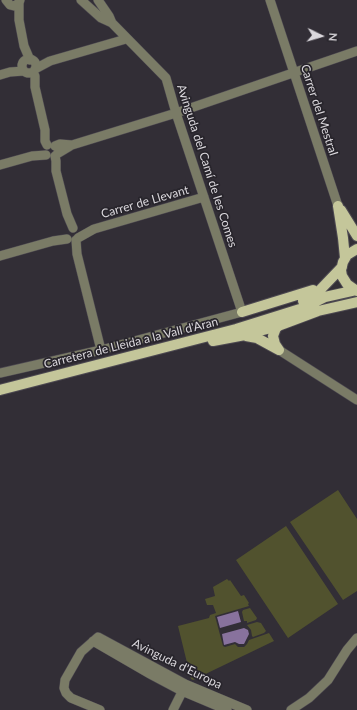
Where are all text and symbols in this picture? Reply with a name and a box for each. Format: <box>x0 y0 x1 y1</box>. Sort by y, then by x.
north arrow <box>301 16 341 56</box>
text: N <box>327 32 340 42</box>
street label: Carrer del Mestral <box>297 63 341 157</box>
street label: Avinguda del Camí de les Comes <box>174 83 240 249</box>
street label: Carrer de Llevant <box>100 183 190 221</box>
street label: Carretera de Lleida a la Vall d'Aran <box>42 314 220 372</box>
street label: Avinguda d'Europa <box>130 636 224 692</box>

